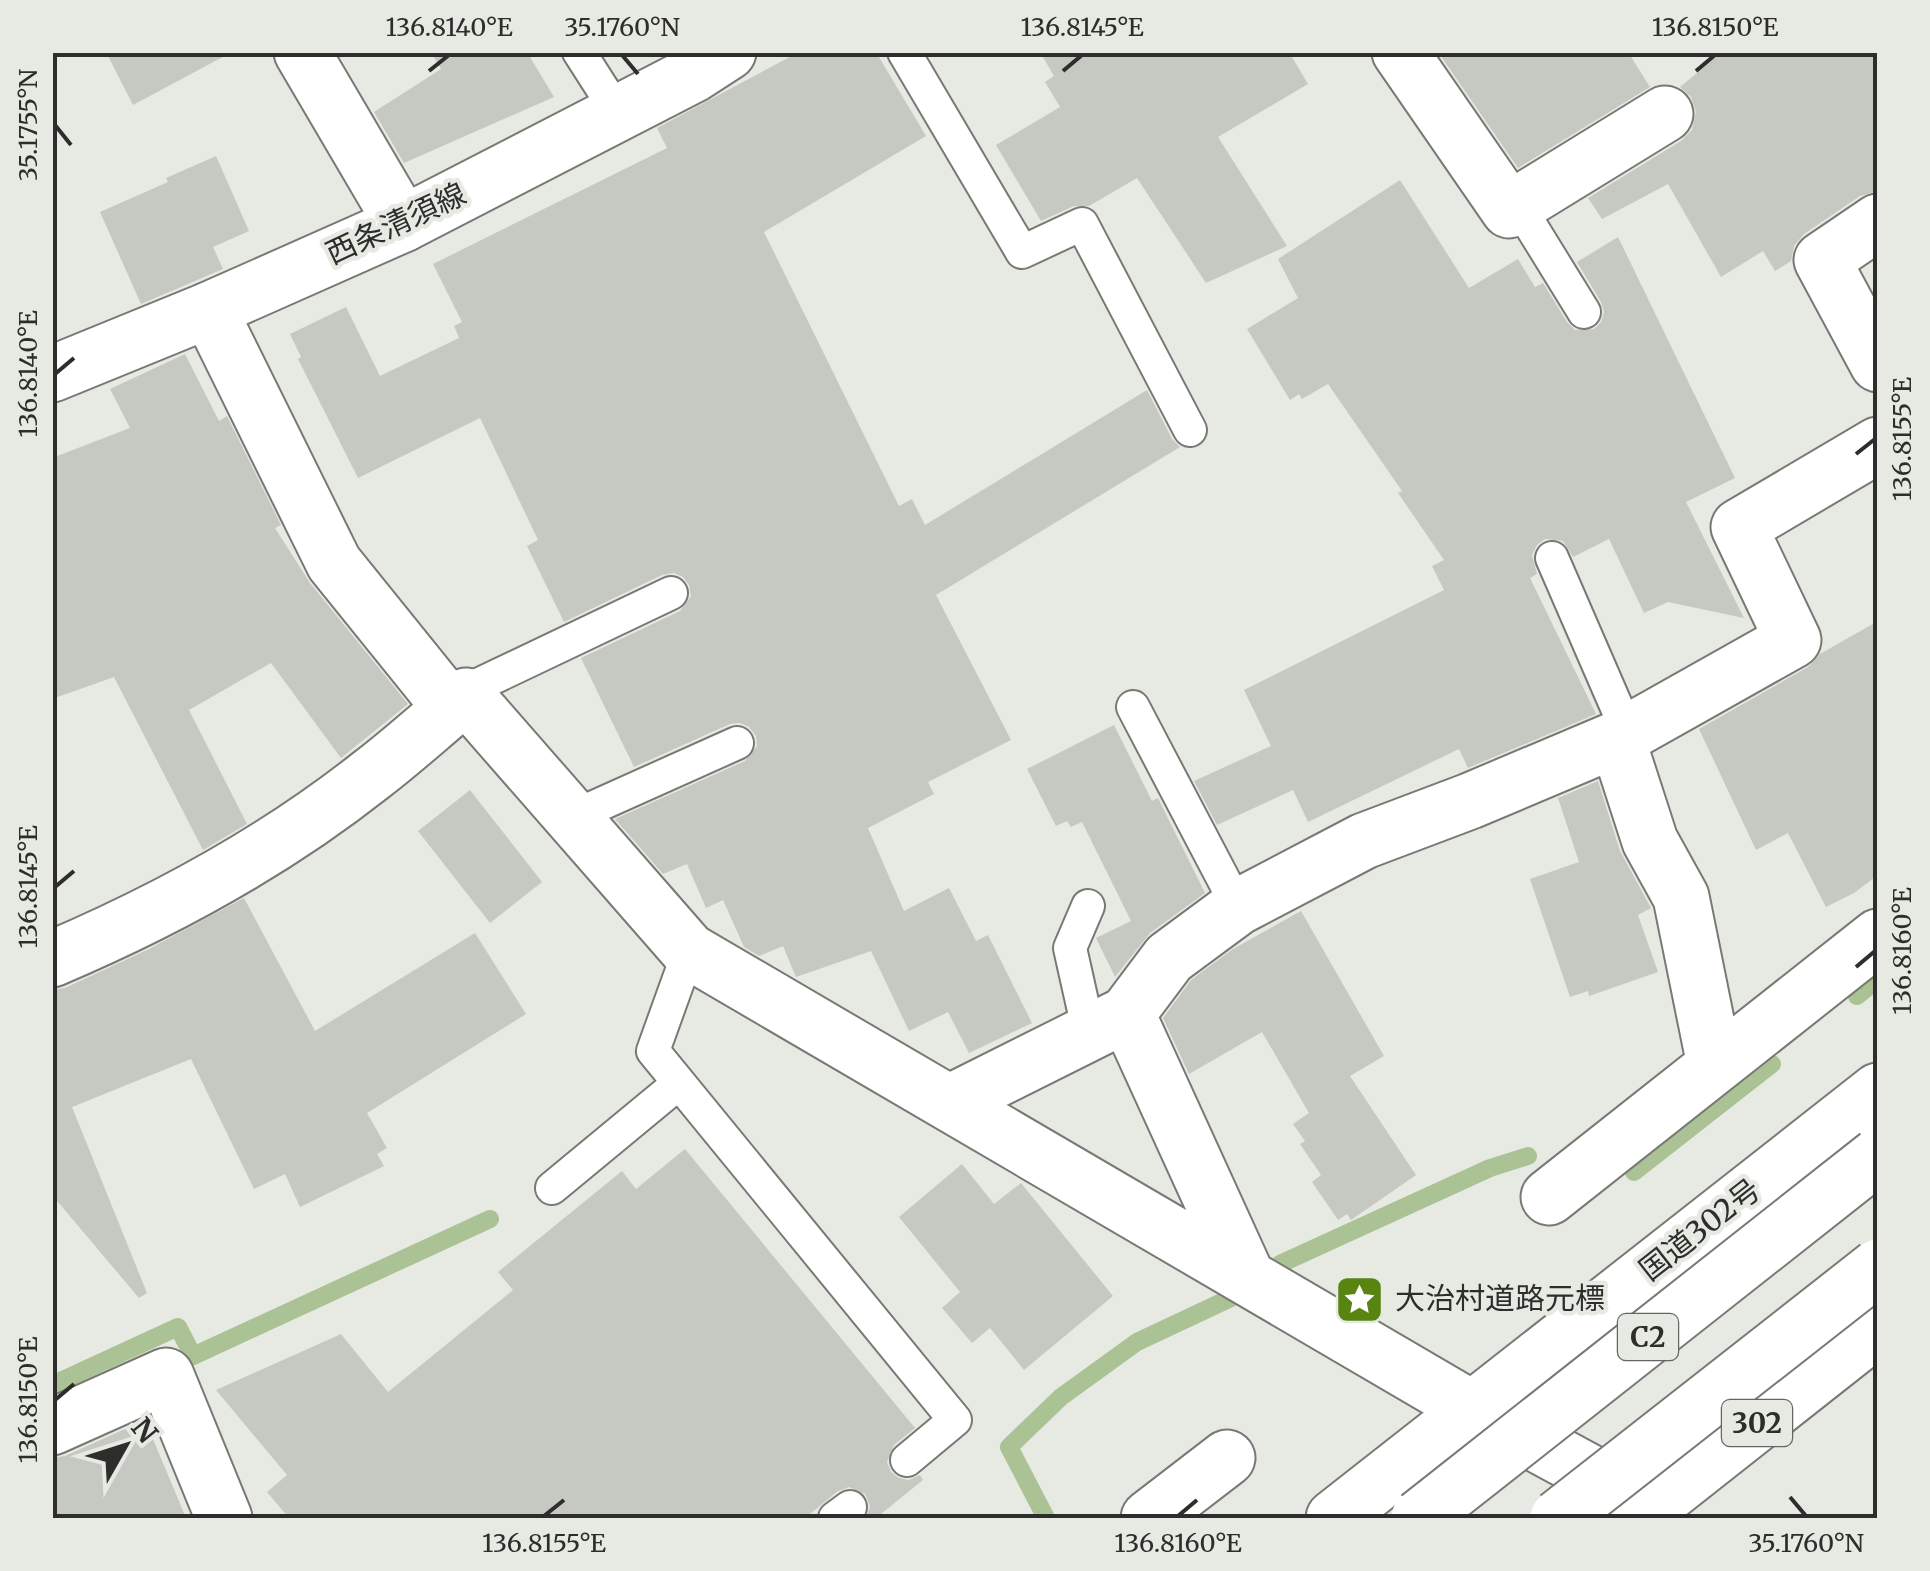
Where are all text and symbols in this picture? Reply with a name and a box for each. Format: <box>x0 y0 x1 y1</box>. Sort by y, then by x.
text: 136.8140°E <box>385 11 513 43</box>
text: 35.1760°N <box>564 11 680 43</box>
text: 136.8145°E <box>1020 11 1144 43</box>
text: 136.8150°E <box>1652 11 1778 43</box>
text: 35.1755°N <box>12 69 44 181</box>
street label: 西条清須線 <box>320 174 472 272</box>
text: 136.8140°E <box>12 310 44 438</box>
text: 136.8155°E <box>1886 377 1918 501</box>
text: 136.8145°E <box>12 825 44 949</box>
text: 136.8160°E <box>1886 887 1918 1015</box>
street label: 国道302号 <box>1631 1170 1767 1288</box>
place icon: 大治村道路元標 <box>1334 1273 1386 1325</box>
place label: 大治村道路元標 <box>1395 1279 1605 1317</box>
road number: C2 <box>1618 1314 1678 1360</box>
text: 136.8150°E <box>12 1337 44 1463</box>
north arrow <box>75 1396 175 1496</box>
road number: 302 <box>1722 1400 1792 1446</box>
text: N <box>123 1410 165 1450</box>
text: 136.8155°E <box>482 1527 606 1559</box>
text: 136.8160°E <box>1114 1527 1242 1559</box>
text: 35.1760°N <box>1748 1527 1864 1559</box>

